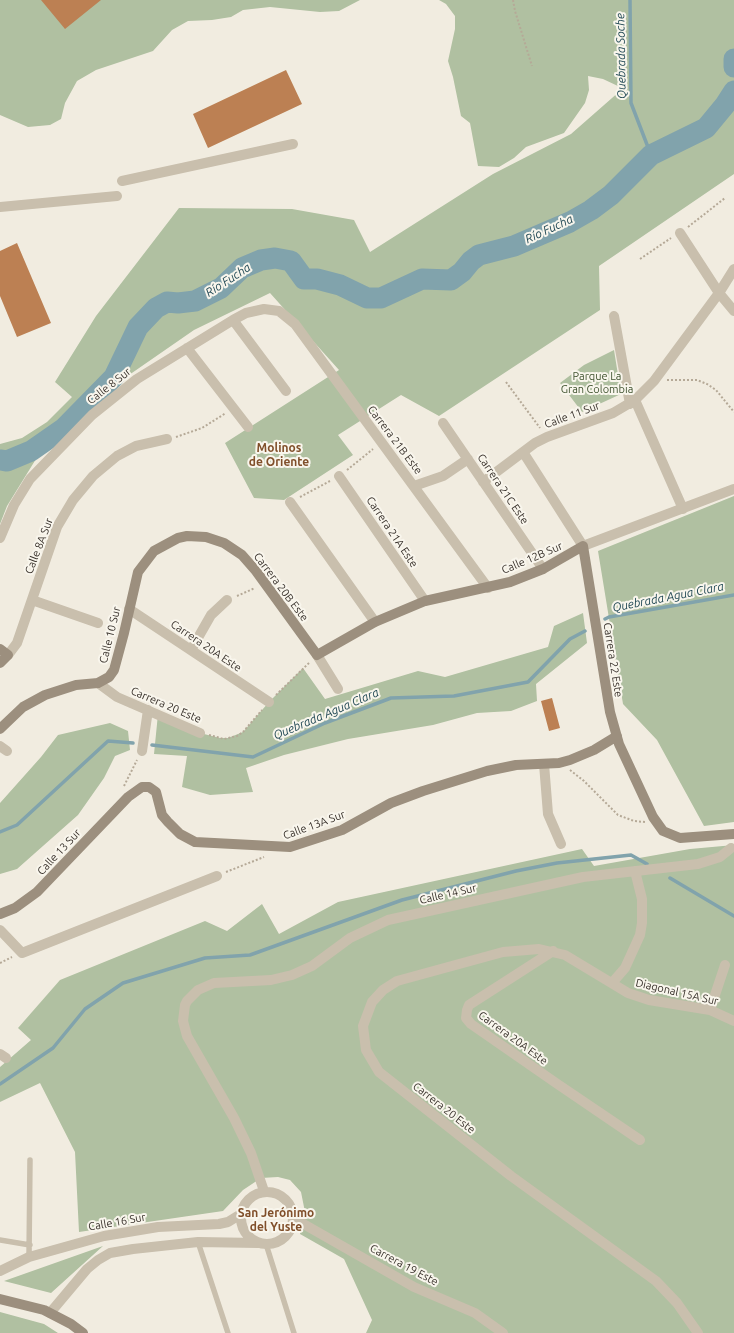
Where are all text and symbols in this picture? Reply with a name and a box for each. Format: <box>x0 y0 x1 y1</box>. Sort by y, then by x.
water label: Quebrada Soche <box>613 13 629 99</box>
water label: Río Fucha <box>523 212 575 246</box>
water label: Río Fucha <box>203 260 253 300</box>
street label: Calle 8 Sur <box>85 365 133 407</box>
park label: Parque La Gran Colombia <box>561 369 633 395</box>
street label: Calle 11 Sur <box>543 399 601 431</box>
street label: Carrera 21B Este <box>365 403 425 477</box>
district label: Molinos de Oriente <box>249 441 309 469</box>
street label: Carrera 21C Este <box>475 451 531 527</box>
street label: Carrera 21A Este <box>363 494 421 570</box>
street label: Calle 8A Sur <box>22 516 56 576</box>
street label: Calle 12B Sur <box>500 539 564 577</box>
street label: Carrera 20B Este <box>251 550 311 624</box>
water label: Quebrada Agua Clara <box>611 579 725 615</box>
street label: Calle 10 Sur <box>97 605 123 665</box>
street label: Carrera 20A Este <box>168 617 244 675</box>
street label: Carrera 22 Este <box>601 622 625 698</box>
street label: Carrera 20 Este <box>129 684 203 726</box>
water label: Quebrada Agua Clara <box>271 685 381 743</box>
street label: Calle 13A Sur <box>281 808 347 842</box>
street label: Calle 13 Sur <box>34 826 84 878</box>
street label: Calle 14 Sur <box>418 881 478 907</box>
street label: Diagonal 15A Sur <box>634 976 720 1008</box>
street label: Carrera 20A Este <box>476 1008 550 1068</box>
street label: Carrera 20 Este <box>410 1080 478 1136</box>
district label: San Jerónimo del Yuste <box>238 1206 314 1234</box>
street label: Calle 16 Sur <box>87 1210 147 1234</box>
street label: Carrera 19 Este <box>368 1241 440 1289</box>

